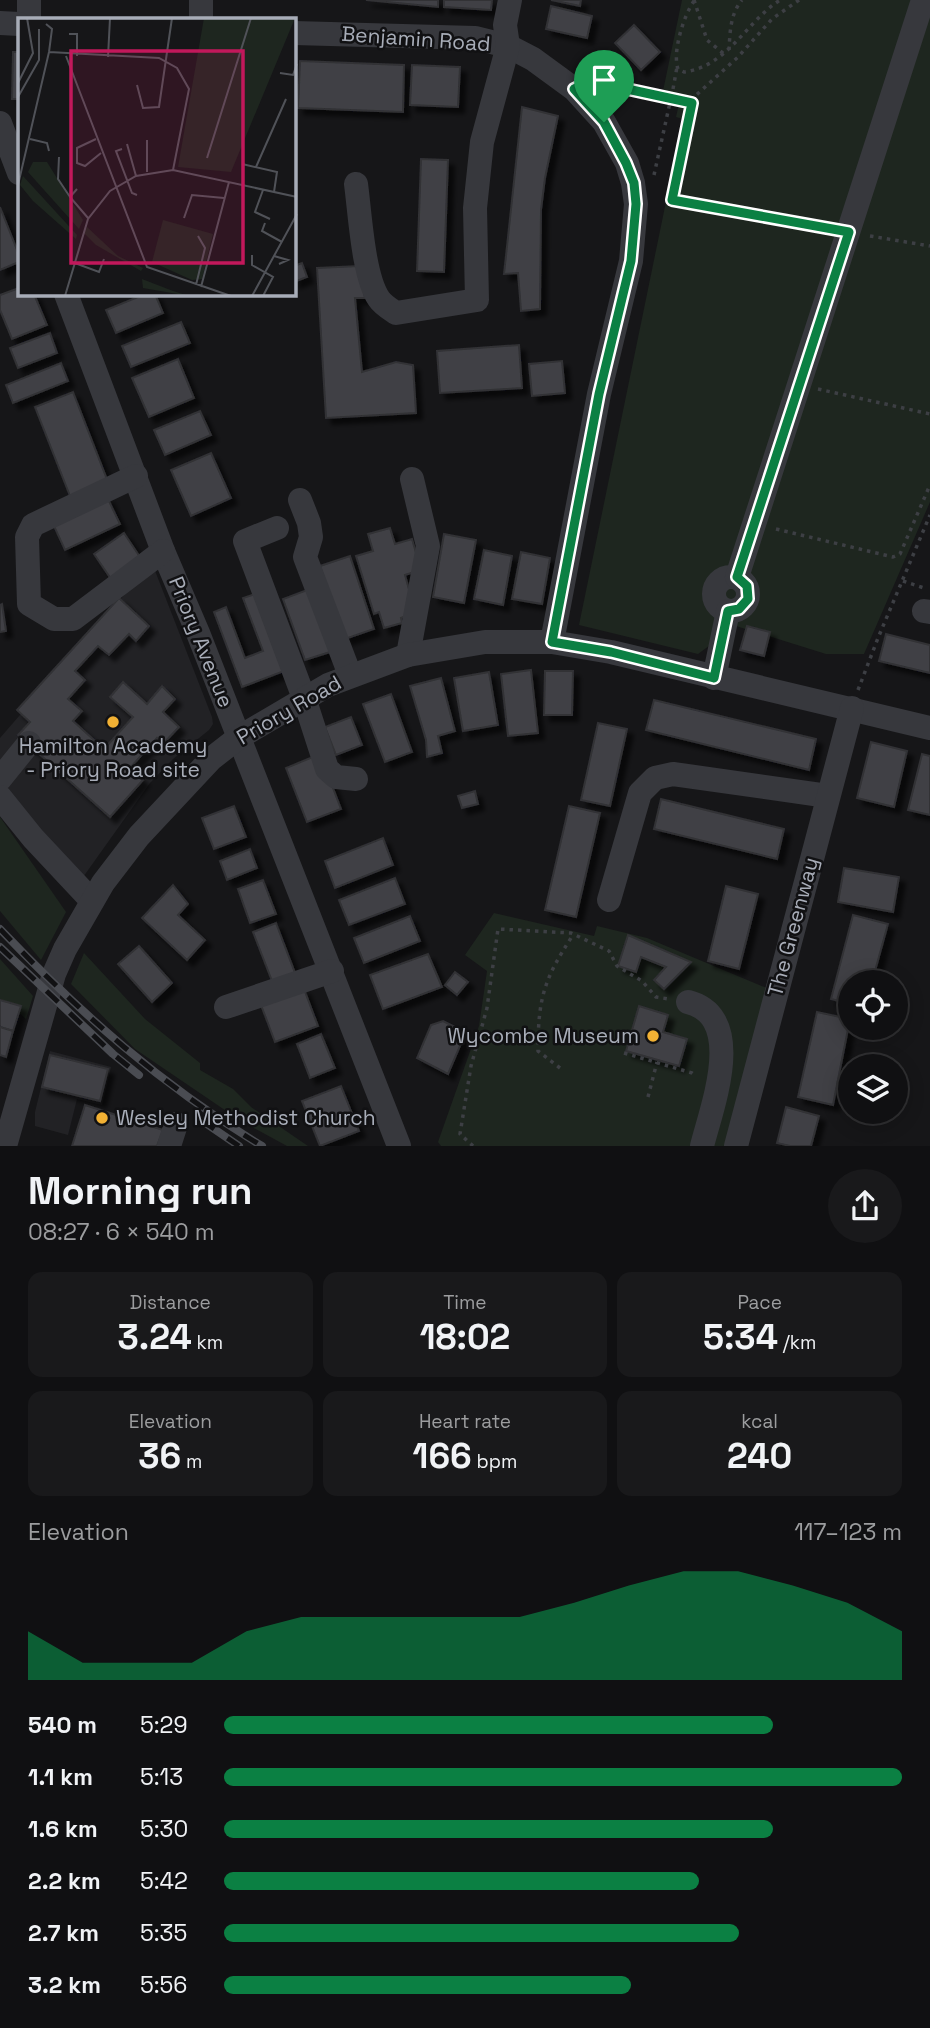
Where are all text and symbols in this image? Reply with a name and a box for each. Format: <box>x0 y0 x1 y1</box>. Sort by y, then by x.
inset map <box>18 18 296 296</box>
street label: Benjamin Road <box>341 20 492 57</box>
pin <box>574 50 634 122</box>
icon: arrive <box>585 61 623 99</box>
street label: Priory Avenue <box>163 572 240 711</box>
street label: Priory Road <box>232 669 346 750</box>
marker: Hamilton Academy - Priory Road site <box>105 714 121 730</box>
place label: Hamilton Academy - Priory Road site <box>19 732 207 783</box>
street label: The Greenway <box>761 854 824 1000</box>
map controls <box>838 970 908 1124</box>
button: locate <box>838 970 908 1040</box>
place label: Wycombe Museum <box>447 1022 639 1049</box>
marker: Wycombe Museum <box>645 1028 661 1044</box>
button: layers <box>838 1054 908 1124</box>
place label: Wesley Methodist Church <box>116 1104 376 1131</box>
marker: Wesley Methodist Church <box>94 1110 110 1126</box>
text: Morning run <box>28 1167 253 1215</box>
button: share <box>828 1169 902 1243</box>
text: 08:27 · 6 × 540 m <box>28 1217 214 1247</box>
text: Distance <box>130 1290 211 1315</box>
text: Time <box>443 1290 487 1315</box>
text: Pace <box>737 1290 782 1315</box>
text: 3.24 <box>118 1315 192 1359</box>
text: 18:02 <box>420 1315 510 1359</box>
text: 5:34 <box>703 1315 778 1359</box>
text: km <box>192 1330 223 1355</box>
text: /km <box>778 1330 816 1355</box>
text: Elevation <box>129 1409 212 1434</box>
text: Heart rate <box>419 1409 511 1434</box>
text: kcal <box>741 1409 778 1434</box>
text: 36 <box>138 1434 181 1478</box>
text: 166 <box>413 1434 472 1478</box>
text: 240 <box>727 1434 792 1478</box>
text: m <box>181 1449 202 1474</box>
text: bpm <box>472 1449 517 1474</box>
text: Elevation <box>28 1517 129 1547</box>
text: 117–123 m <box>794 1517 902 1547</box>
text: 540 m <box>28 1710 97 1740</box>
text: 5:29 <box>140 1710 187 1740</box>
text: 1.1 km <box>28 1762 93 1792</box>
text: 5:13 <box>140 1762 183 1792</box>
text: 1.6 km <box>28 1814 98 1844</box>
text: 5:30 <box>140 1814 188 1844</box>
text: 2.2 km <box>28 1866 101 1896</box>
text: 5:42 <box>140 1866 188 1896</box>
text: 2.7 km <box>28 1918 99 1948</box>
text: 5:35 <box>140 1918 187 1948</box>
text: 3.2 km <box>28 1970 101 2000</box>
text: 5:56 <box>140 1970 187 2000</box>

